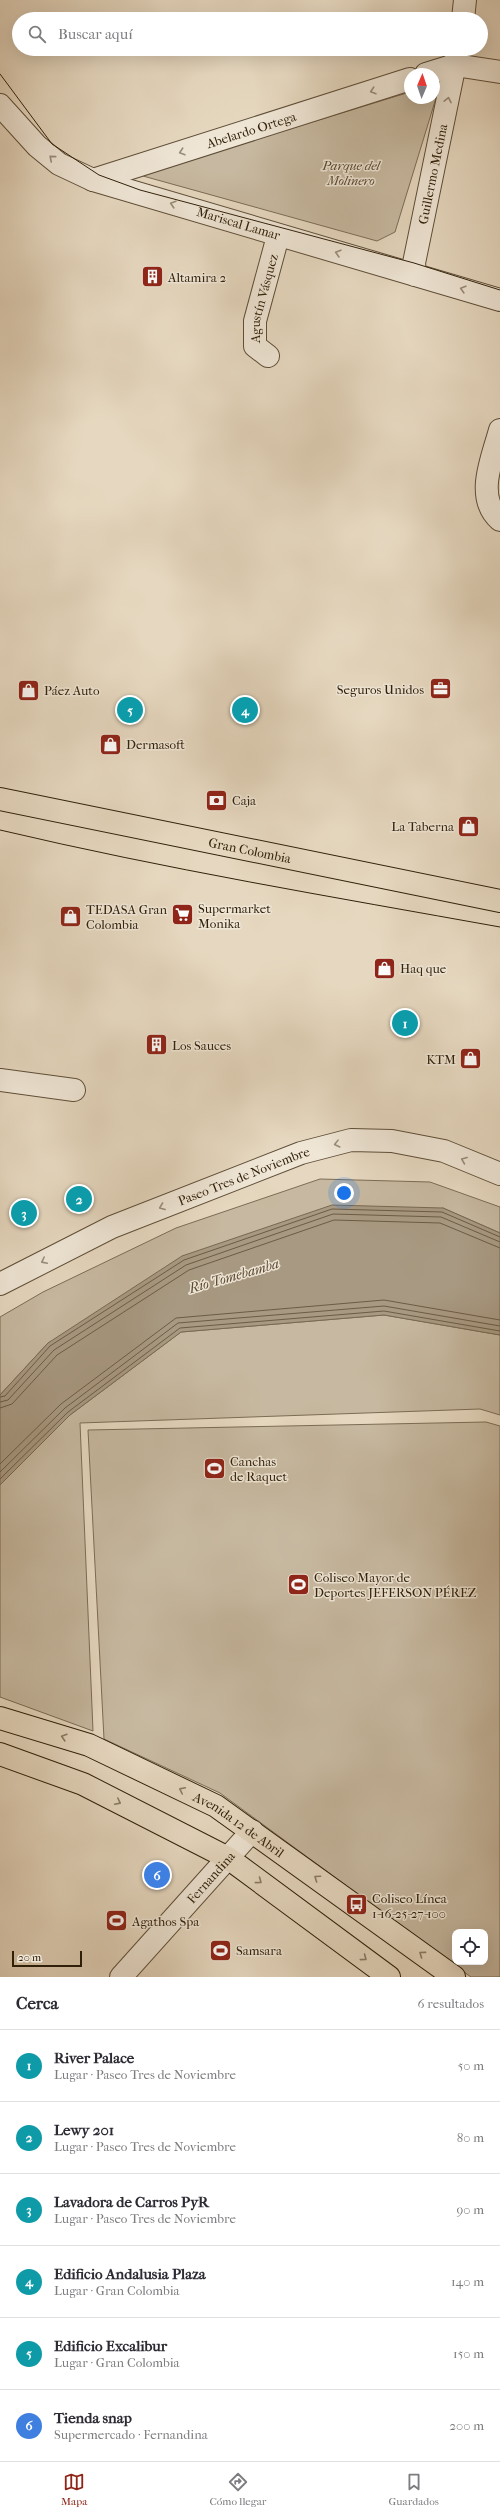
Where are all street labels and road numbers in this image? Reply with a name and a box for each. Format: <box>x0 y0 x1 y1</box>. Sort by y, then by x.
street label: Abelardo Ortega <box>204 108 299 151</box>
street label: Guillermo Medina <box>415 121 450 226</box>
street label: Mariscal Lamar <box>195 203 283 242</box>
street label: Agustín Vásquez <box>248 252 280 344</box>
street label: Gran Colombia <box>207 834 293 866</box>
street label: Paseo Tres de Noviembre <box>176 1143 312 1208</box>
street label: Avenida 12 de Abril <box>190 1788 288 1860</box>
street label: Fernandina <box>183 1848 238 1906</box>

